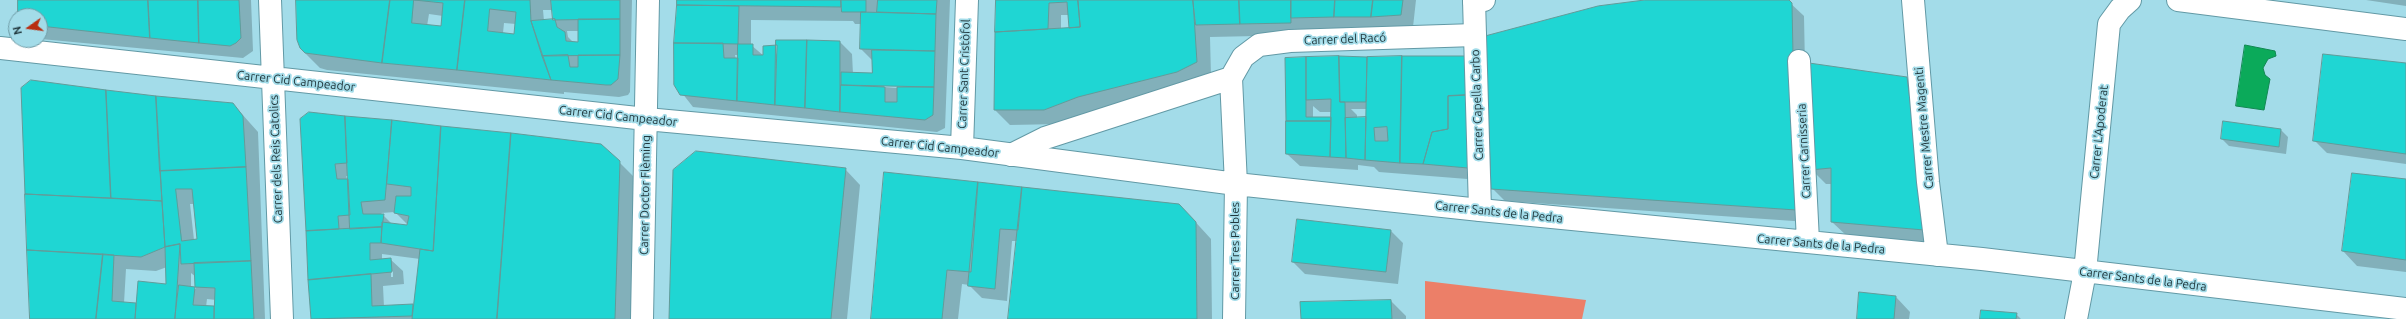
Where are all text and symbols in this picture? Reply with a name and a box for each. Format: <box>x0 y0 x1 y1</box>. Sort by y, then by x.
north arrow <box>8 8 48 48</box>
street label: Carrer Sant Cristòfol <box>955 19 973 129</box>
text: N <box>11 25 24 36</box>
street label: Carrer del Racó <box>1304 30 1386 48</box>
street label: Carrer Capella Carbo <box>1468 49 1486 161</box>
street label: Carrer Mestre Magenti <box>1912 67 1936 189</box>
street label: Carrer Cid Campeador <box>236 68 356 94</box>
street label: Carrer L'Apoderat <box>2087 84 2111 180</box>
street label: Carrer dels Reis Catolics <box>267 95 285 223</box>
street label: Carrer Cid Campeador <box>558 103 678 129</box>
street label: Carrer Carnisseria <box>1794 103 1814 199</box>
street label: Carrer Cid Campeador <box>880 134 1000 160</box>
street label: Carrer Doctor Flèming <box>637 135 653 255</box>
street label: Carrer Sants de la Pedra <box>1434 198 1564 226</box>
street label: Carrer Tres Pobles <box>1228 202 1242 300</box>
street label: Carrer Sants de la Pedra <box>1756 231 1886 257</box>
street label: Carrer Sants de la Pedra <box>2078 264 2208 294</box>

